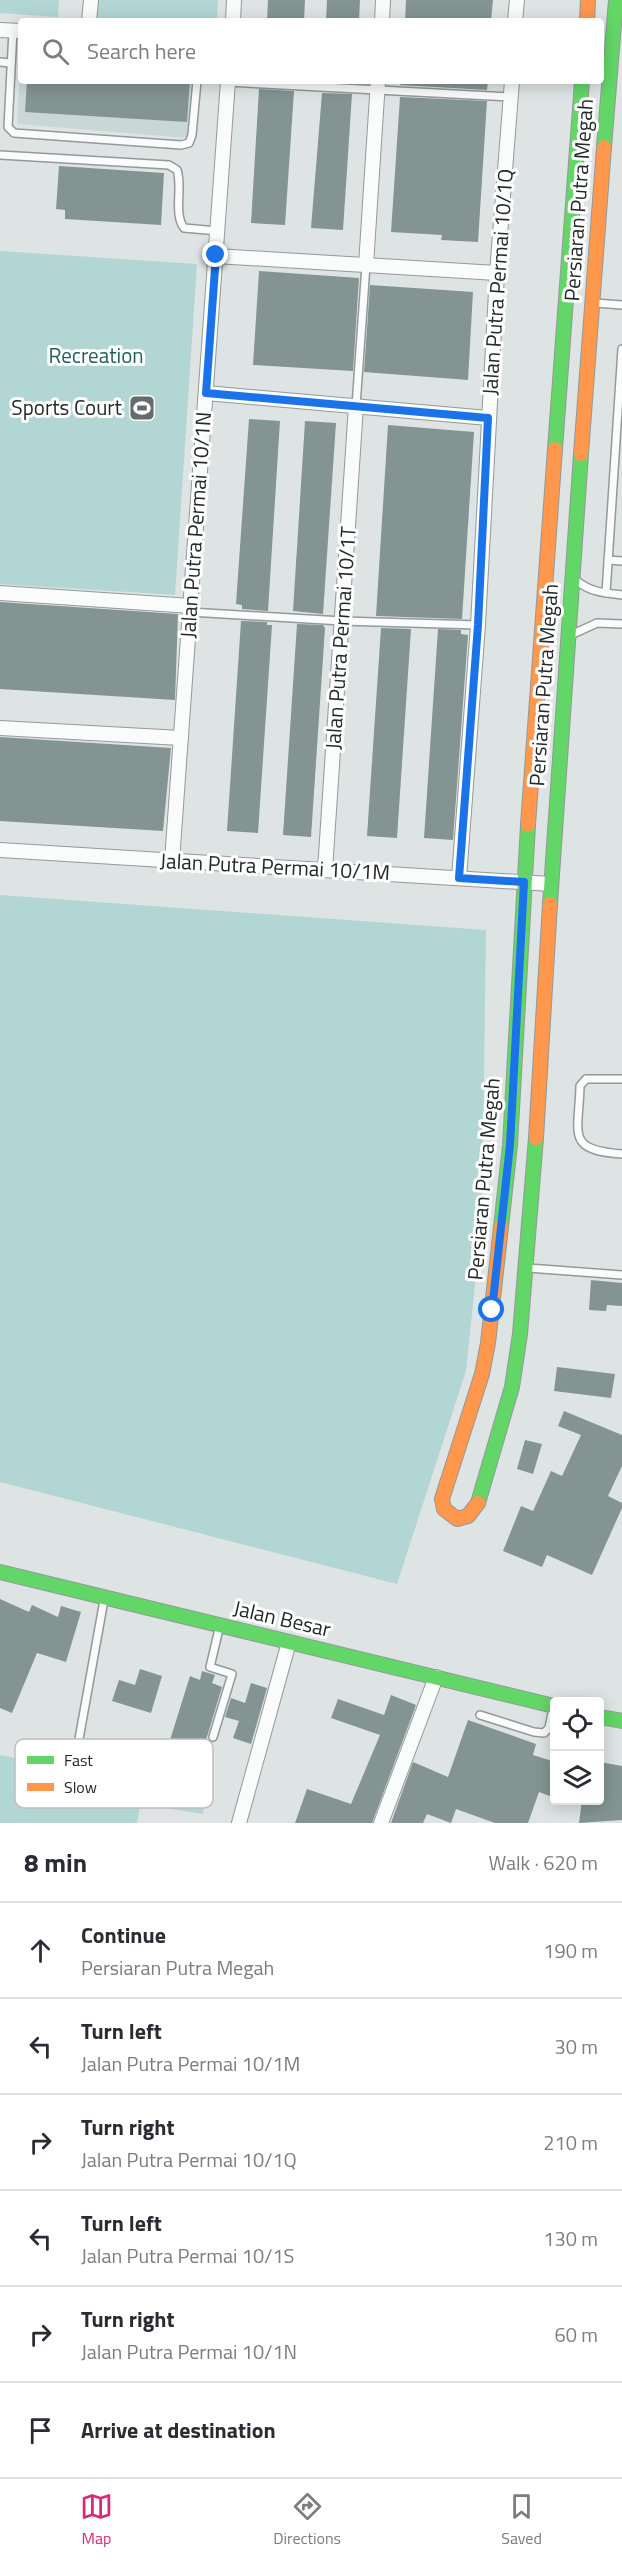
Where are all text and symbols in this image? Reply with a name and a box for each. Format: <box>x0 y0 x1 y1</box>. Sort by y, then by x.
search box <box>18 18 604 84</box>
text: Search here <box>87 34 196 68</box>
icon: search <box>39 35 72 68</box>
street label: Persiaran Putra Megah <box>555 98 601 302</box>
street label: Jalan Putra Permai 10/1Q <box>473 168 521 396</box>
route end <box>202 241 228 267</box>
park label: Recreation <box>48 339 144 371</box>
place label: Sports Court <box>11 391 123 423</box>
sports icon: Sports Court <box>127 393 157 423</box>
street label: Jalan Putra Permai 10/1N <box>171 411 219 639</box>
street label: Jalan Putra Permai 10/1T <box>316 525 364 751</box>
street label: Persiaran Putra Megah <box>520 583 566 787</box>
street label: Jalan Putra Permai 10/1M <box>159 844 391 888</box>
street label: Persiaran Putra Megah <box>458 1076 508 1281</box>
route start <box>478 1296 504 1322</box>
street label: Jalan Besar <box>230 1591 334 1645</box>
map controls <box>550 1697 604 1805</box>
button: locate <box>550 1697 604 1751</box>
legend <box>15 1739 213 1808</box>
text: Fast <box>64 1748 93 1772</box>
button: layers <box>550 1751 604 1805</box>
text: Slow <box>64 1775 97 1799</box>
text: 8 min <box>24 1843 87 1882</box>
text: Walk · 620 m <box>489 1847 598 1878</box>
text: Continue <box>81 1918 166 1952</box>
icon: ahead <box>24 1934 57 1967</box>
text: 190 m <box>543 1935 598 1966</box>
text: Persiaran Putra Megah <box>81 1952 274 1983</box>
text: Turn left <box>81 2014 162 2048</box>
icon: left <box>24 2030 57 2063</box>
text: 30 m <box>554 2031 598 2062</box>
text: Jalan Putra Permai 10/1M <box>81 2048 300 2079</box>
text: Turn right <box>81 2110 175 2144</box>
icon: right <box>24 2126 57 2159</box>
text: 210 m <box>543 2127 598 2158</box>
text: Jalan Putra Permai 10/1Q <box>81 2144 297 2175</box>
text: Turn left <box>81 2206 162 2240</box>
icon: left <box>24 2222 57 2255</box>
text: 130 m <box>543 2223 598 2254</box>
text: Jalan Putra Permai 10/1S <box>81 2240 294 2271</box>
text: Turn right <box>81 2302 175 2336</box>
icon: right <box>24 2318 57 2351</box>
text: 60 m <box>554 2319 598 2350</box>
text: Jalan Putra Permai 10/1N <box>81 2336 297 2367</box>
text: Arrive at destination <box>81 2413 276 2447</box>
icon: arrive <box>24 2414 57 2447</box>
tab: Map <box>80 2490 113 2550</box>
tab: Directions <box>273 2490 341 2550</box>
tab: Saved <box>501 2490 542 2550</box>

